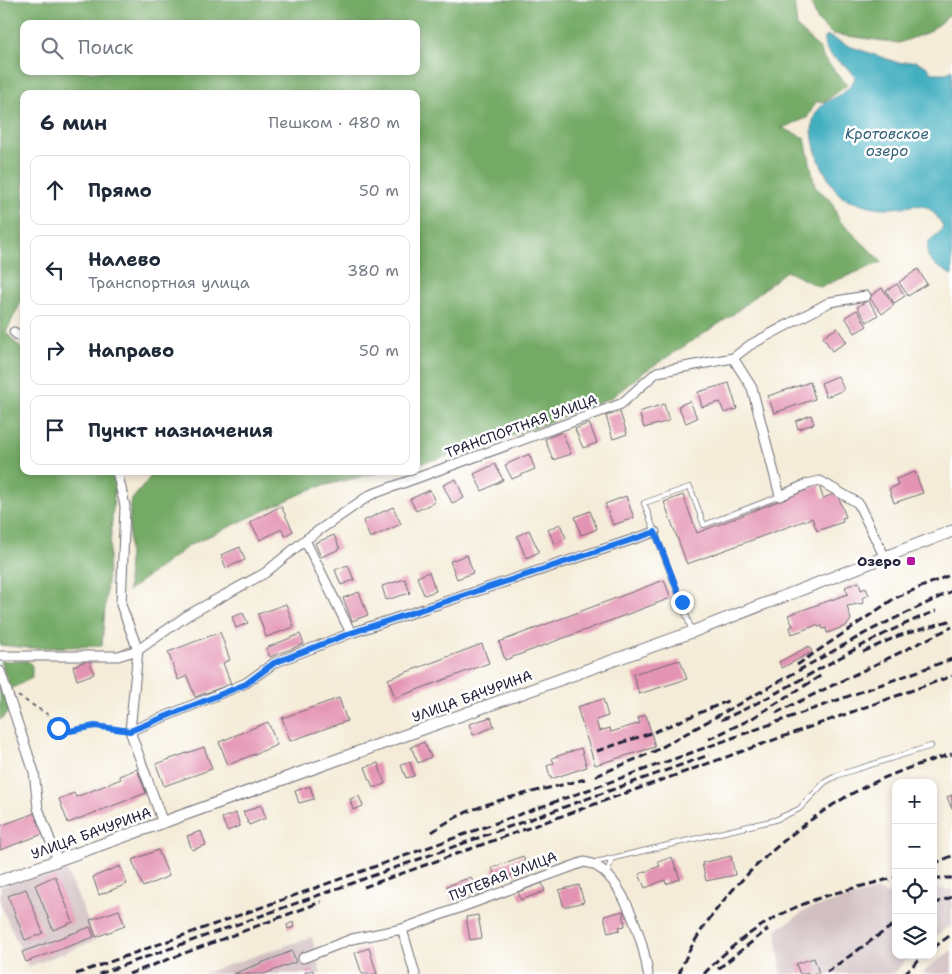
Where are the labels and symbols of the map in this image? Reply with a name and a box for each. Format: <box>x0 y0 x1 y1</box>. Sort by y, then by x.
water label: Кротовское озеро <box>845 124 929 161</box>
street label: ТРАНСПОРТНАЯ УЛИЦА <box>442 390 600 462</box>
place label: Озеро <box>857 552 901 570</box>
marker: Озеро <box>905 555 917 567</box>
route end <box>671 591 694 614</box>
street label: УЛИЦА БАЧУРИНА <box>409 666 535 726</box>
route start <box>47 717 70 740</box>
street label: УЛИЦА БАЧУРИНА <box>28 803 154 863</box>
street label: ПУТЕВАЯ УЛИЦА <box>447 847 559 905</box>

